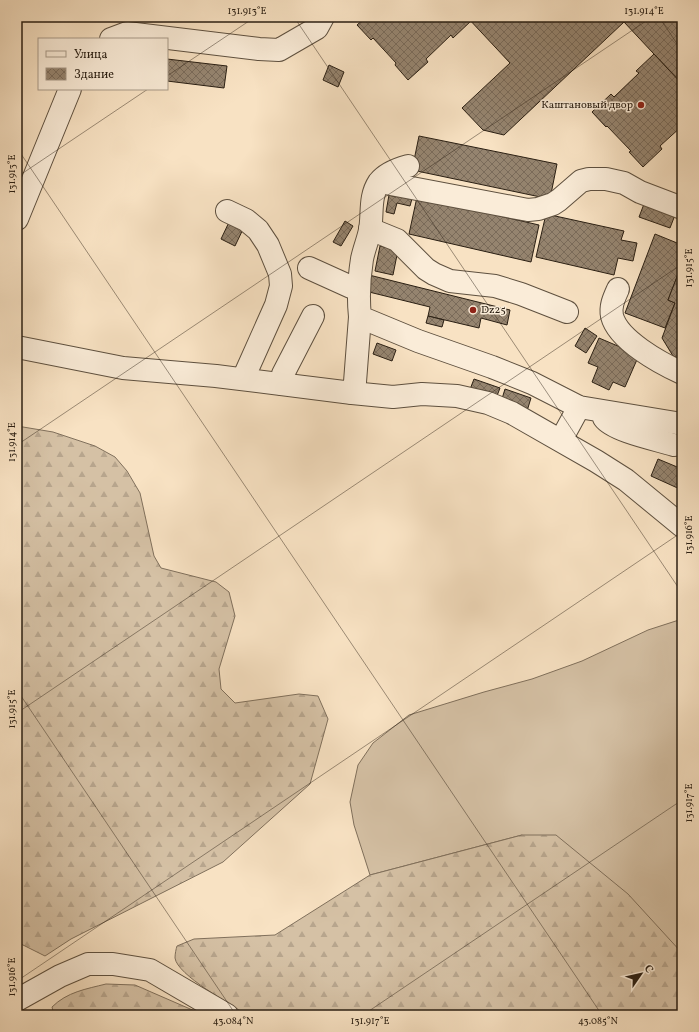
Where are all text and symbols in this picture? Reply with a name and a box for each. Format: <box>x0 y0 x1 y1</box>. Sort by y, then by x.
text: 131.913°E <box>227 4 267 18</box>
text: 131.914°E <box>624 4 664 18</box>
legend <box>38 38 168 90</box>
text: Улица <box>74 47 107 63</box>
text: Здание <box>74 67 114 83</box>
place label: Каштановый двор <box>541 98 633 113</box>
marker: Каштановый двор <box>636 100 646 110</box>
text: 131.913°E <box>5 154 19 194</box>
text: 131.915°E <box>682 249 696 287</box>
place label: Dz25 <box>481 303 506 318</box>
marker: Dz25 <box>468 305 478 315</box>
text: 131.914°E <box>5 422 19 462</box>
text: 131.916°E <box>682 515 696 555</box>
text: 131.915°E <box>5 690 19 728</box>
text: 131.917°E <box>682 784 696 822</box>
north arrow <box>621 954 661 994</box>
text: 131.916°E <box>5 957 19 997</box>
text: С <box>640 962 656 976</box>
text: 43.084°N <box>213 1014 254 1028</box>
text: 131.917°E <box>351 1014 389 1028</box>
text: 43.085°N <box>578 1014 619 1028</box>

